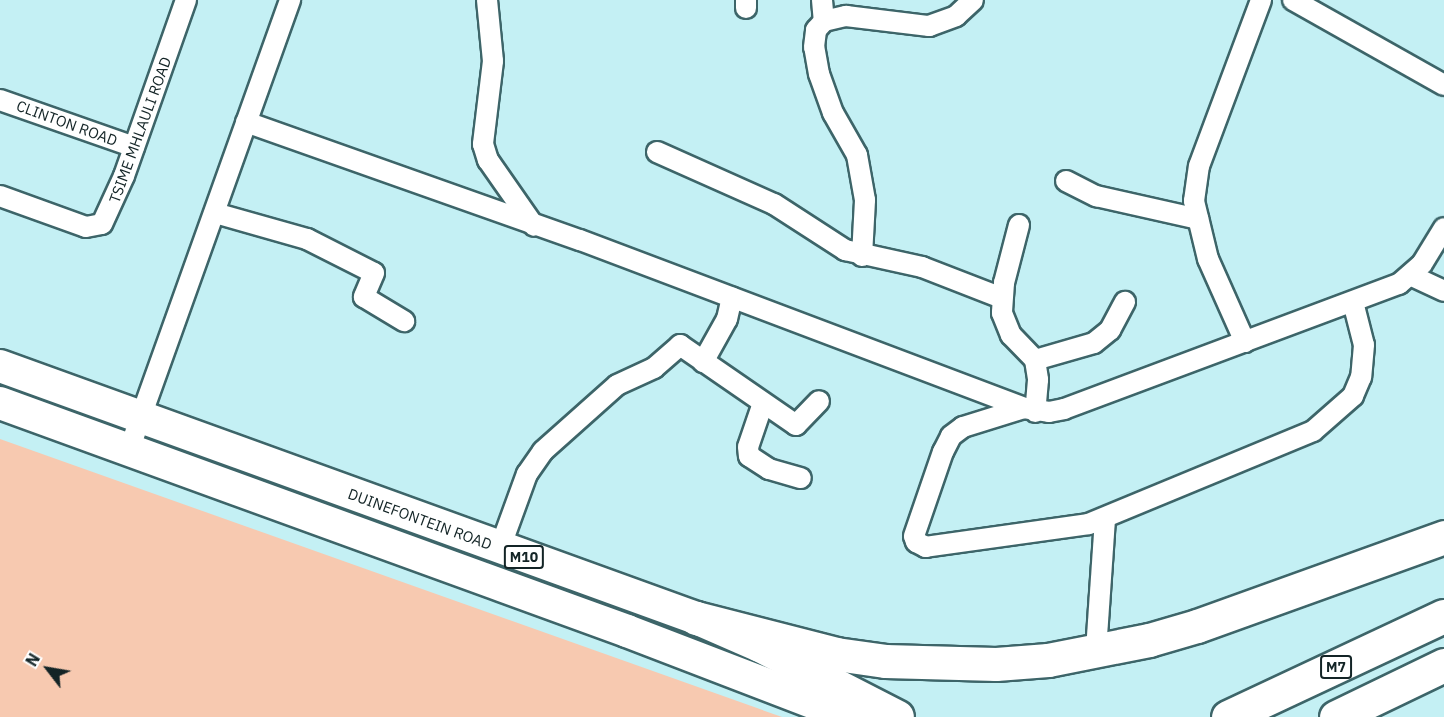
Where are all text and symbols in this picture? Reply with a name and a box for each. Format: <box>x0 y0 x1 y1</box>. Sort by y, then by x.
street label: TSIME MHLAULI ROAD <box>105 54 175 206</box>
street label: CLINTON ROAD <box>14 96 120 150</box>
street label: DUINEFONTEIN ROAD <box>346 485 494 553</box>
road number: M10 <box>503 546 545 568</box>
north arrow <box>18 639 78 699</box>
text: N <box>21 650 44 670</box>
road number: M7 <box>1320 656 1352 678</box>

